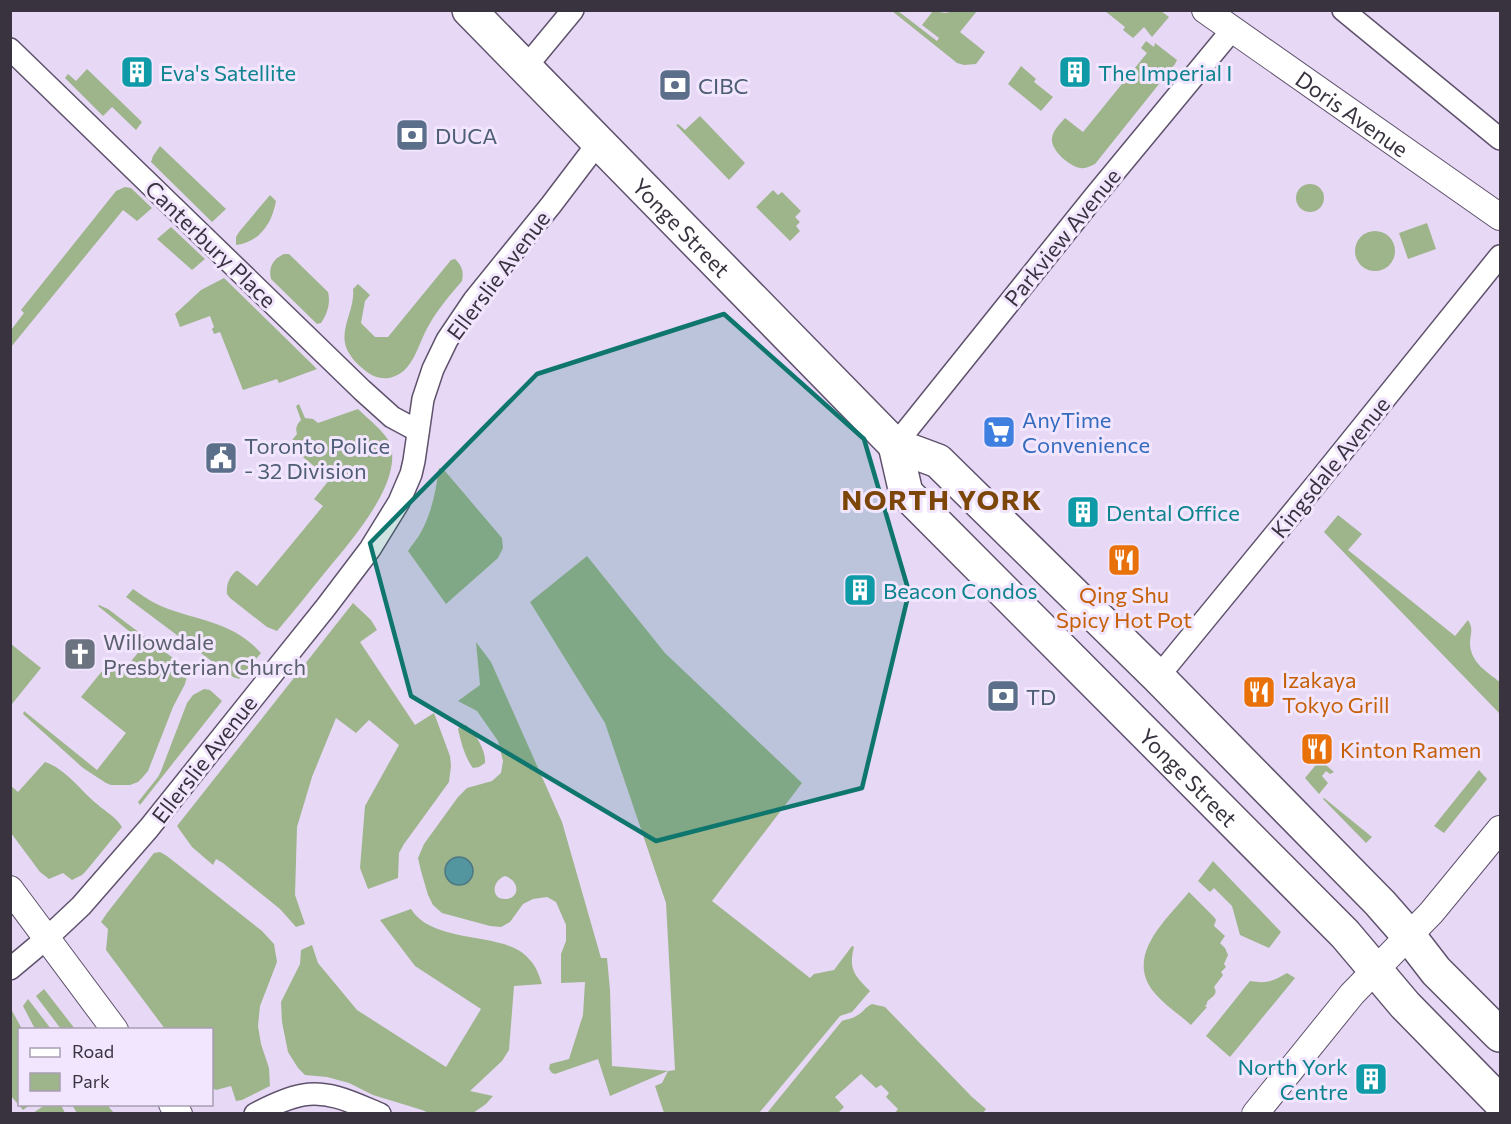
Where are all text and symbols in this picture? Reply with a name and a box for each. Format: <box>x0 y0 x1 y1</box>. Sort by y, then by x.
building icon: Eva's Satellite <box>119 54 155 90</box>
building icon: The Imperial I <box>1057 54 1093 90</box>
place label: Eva's Satellite <box>160 59 296 86</box>
place label: The Imperial I <box>1098 59 1232 86</box>
street label: Doris Avenue <box>1291 65 1414 162</box>
bank icon: CIBC <box>657 67 693 103</box>
place label: CIBC <box>698 72 749 99</box>
bank icon: DUCA <box>394 117 430 153</box>
place label: DUCA <box>435 122 498 149</box>
street label: Parkview Avenue <box>998 163 1126 311</box>
street label: Yonge Street <box>627 172 736 282</box>
street label: Canterbury Place <box>140 175 282 313</box>
street label: Ellerslie Avenue <box>441 205 555 345</box>
street label: Kingsdale Avenue <box>1265 391 1395 543</box>
place label: AnyTime Convenience <box>1022 406 1150 458</box>
supermarket icon: AnyTime Convenience <box>981 414 1017 450</box>
place label: Toronto Police - 32 Division <box>244 432 390 484</box>
public building icon: Toronto Police - 32 Division <box>203 440 239 476</box>
district label: NORTH YORK <box>841 482 1043 516</box>
building icon: Dental Office <box>1065 494 1101 530</box>
place label: Dental Office <box>1106 499 1240 526</box>
restaurant icon: Qing Shu Spicy Hot Pot <box>1106 542 1142 578</box>
building icon: Beacon Condos <box>842 572 878 608</box>
place label: Beacon Condos <box>883 577 1038 604</box>
place label: Qing Shu Spicy Hot Pot <box>1056 581 1192 633</box>
place label: Willowdale Presbyterian Church <box>103 628 306 680</box>
church icon: Willowdale Presbyterian Church <box>62 636 98 672</box>
place label: Izakaya Tokyo Grill <box>1282 666 1390 718</box>
restaurant icon: Izakaya Tokyo Grill <box>1241 674 1277 710</box>
bank icon: TD <box>985 678 1021 714</box>
place label: TD <box>1026 683 1056 710</box>
street label: Ellerslie Avenue <box>146 690 262 828</box>
street label: Yonge Street <box>1134 722 1243 832</box>
restaurant icon: Kinton Ramen <box>1299 731 1335 767</box>
place label: Kinton Ramen <box>1340 736 1481 763</box>
legend <box>18 1028 213 1106</box>
text: Road <box>72 1040 114 1062</box>
place label: North York Centre <box>1237 1053 1348 1105</box>
building icon: North York Centre <box>1353 1061 1389 1097</box>
text: Park <box>72 1070 110 1092</box>

